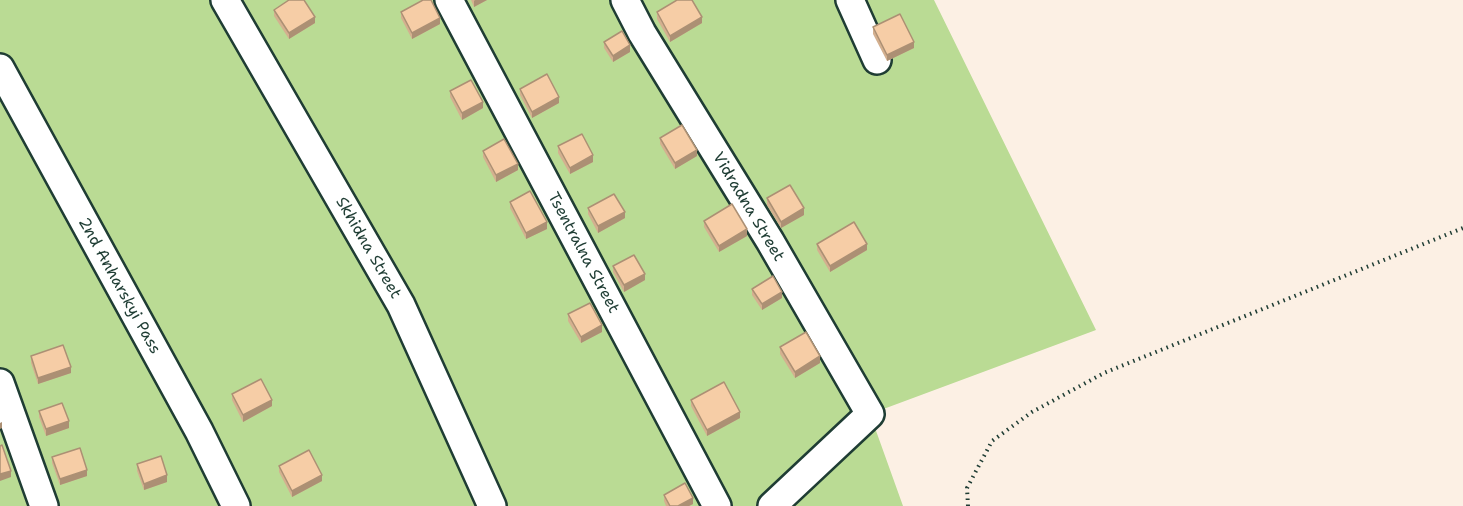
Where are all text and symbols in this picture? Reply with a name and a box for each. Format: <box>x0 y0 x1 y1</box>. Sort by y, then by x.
street label: Vidradna Street <box>708 149 788 265</box>
street label: Tsentralna Street <box>543 189 623 317</box>
street label: Skhidna Street <box>331 194 405 302</box>
street label: 2nd Anharskyi Pass <box>73 214 165 358</box>

